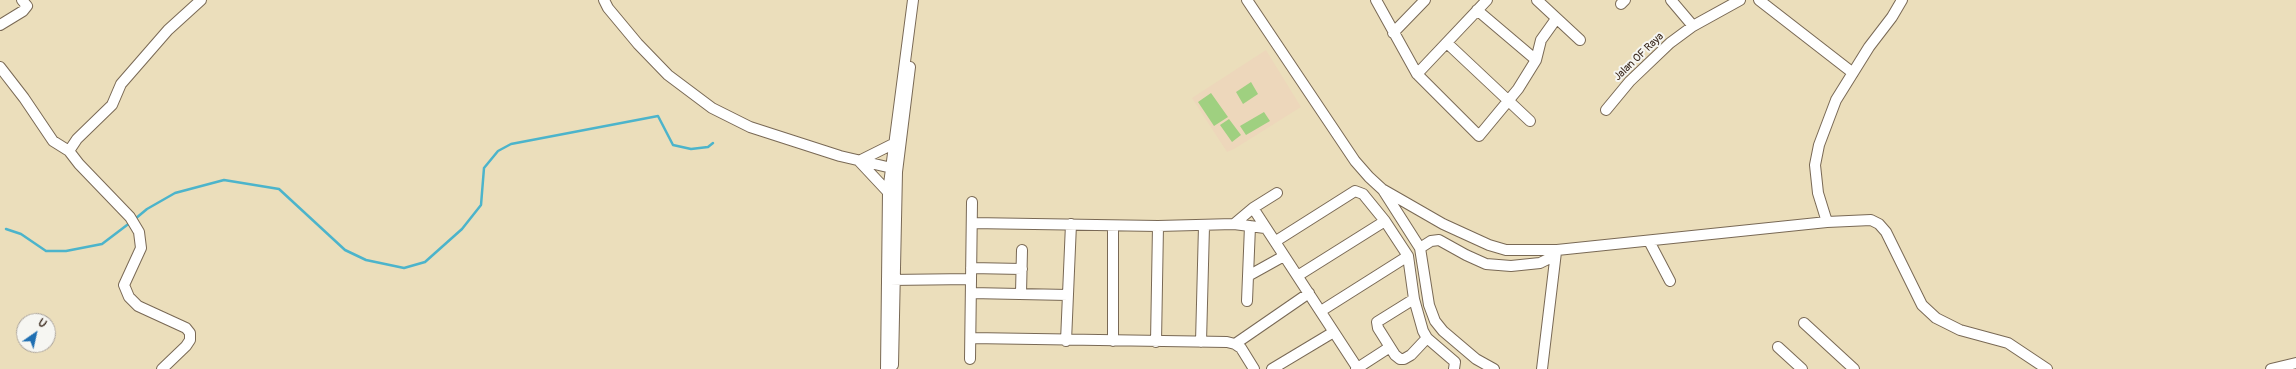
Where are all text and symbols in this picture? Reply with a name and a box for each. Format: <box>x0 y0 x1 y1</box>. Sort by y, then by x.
street label: Jalan OF Raya <box>1612 30 1666 84</box>
north arrow <box>16 313 56 353</box>
text: U <box>36 316 49 331</box>

